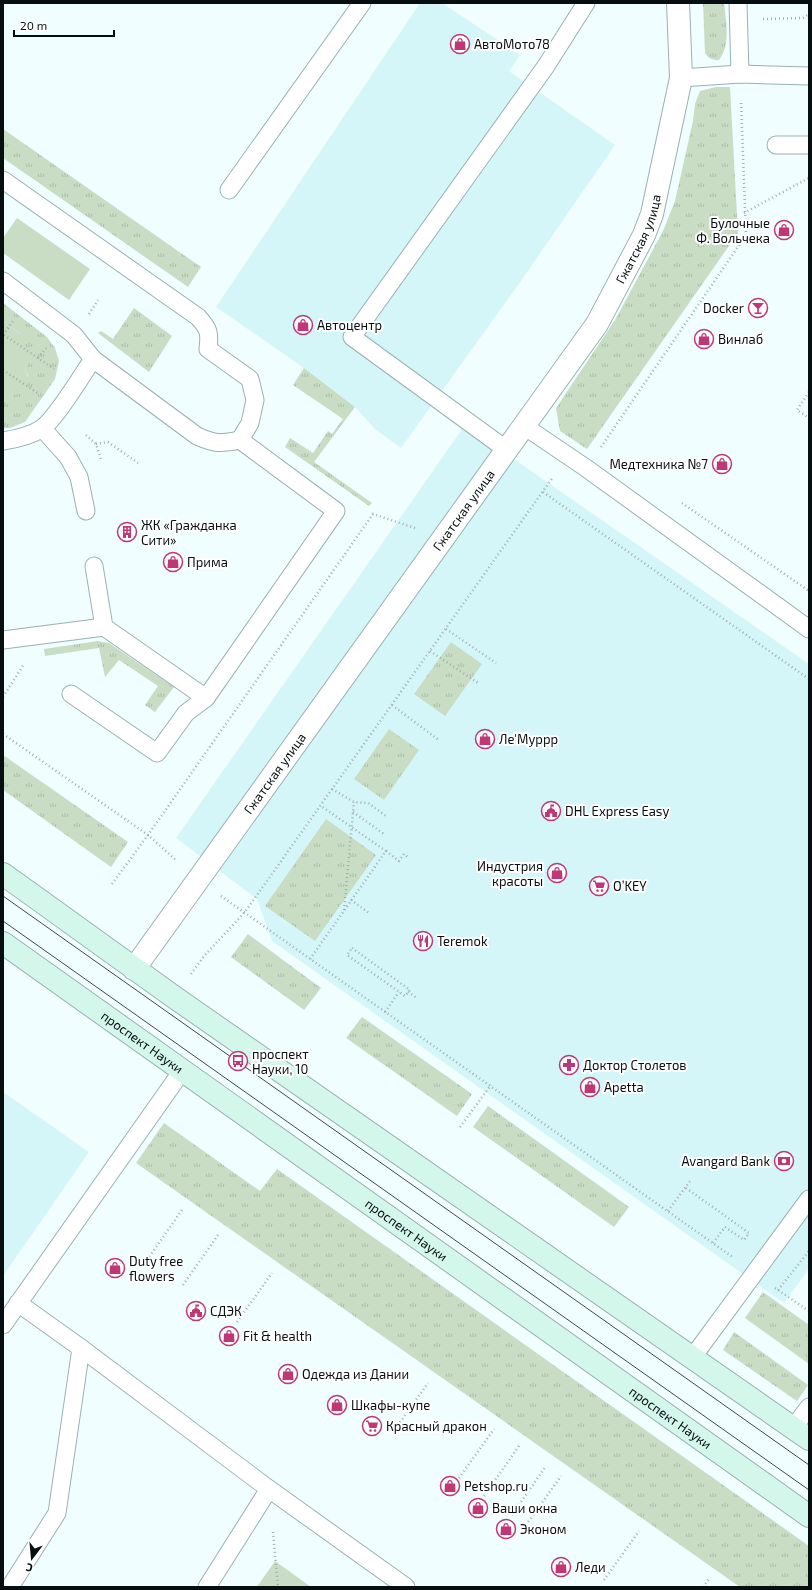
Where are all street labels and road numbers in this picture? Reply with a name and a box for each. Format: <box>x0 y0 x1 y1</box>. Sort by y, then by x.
street label: Гжатская улица <box>612 193 664 286</box>
street label: Гжатская улица <box>429 466 498 554</box>
street label: Гжатская улица <box>240 730 309 817</box>
street label: проспект Науки <box>98 1007 187 1077</box>
street label: проспект Науки <box>362 1195 451 1264</box>
street label: проспект Науки <box>626 1383 715 1452</box>

